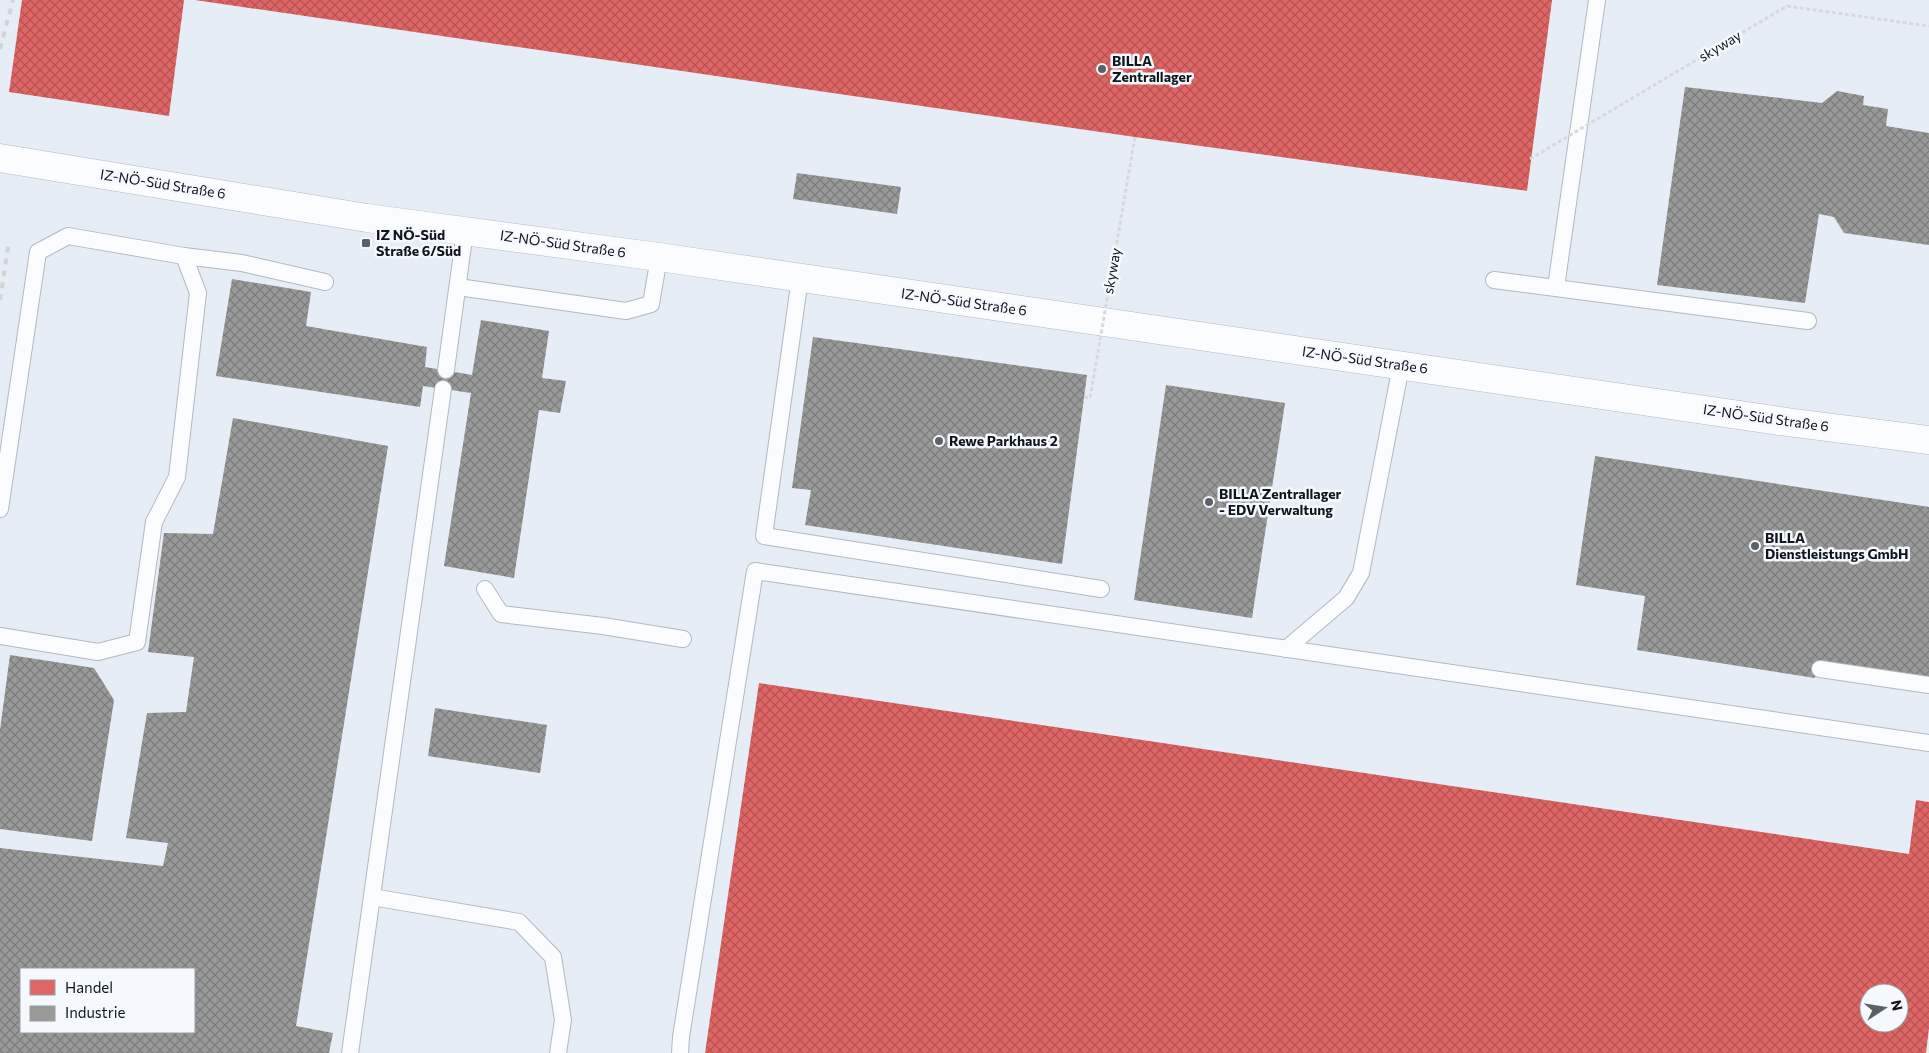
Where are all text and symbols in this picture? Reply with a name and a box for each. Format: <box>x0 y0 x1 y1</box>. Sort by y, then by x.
street label: skyway <box>1695 26 1744 65</box>
place label: BILLA Zentrallager <box>1112 52 1192 85</box>
marker: BILLA Zentrallager <box>1096 63 1108 75</box>
street label: IZ-NÖ-Süd Straße 6 <box>99 165 227 202</box>
place label: IZ NÖ-Süd Straße 6/Süd <box>376 226 461 259</box>
street label: IZ-NÖ-Süd Straße 6 <box>499 226 627 261</box>
marker: IZ NÖ-Süd Straße 6/Süd <box>360 237 372 249</box>
street label: skyway <box>1099 246 1124 295</box>
street label: IZ-NÖ-Süd Straße 6 <box>900 284 1028 319</box>
street label: IZ-NÖ-Süd Straße 6 <box>1301 342 1429 377</box>
street label: IZ-NÖ-Süd Straße 6 <box>1702 400 1830 435</box>
place label: Rewe Parkhaus 2 <box>949 432 1058 449</box>
marker: Rewe Parkhaus 2 <box>933 435 945 447</box>
place label: BILLA Zentrallager - EDV Verwaltung <box>1219 485 1342 518</box>
marker: BILLA Zentrallager - EDV Verwaltung <box>1203 496 1215 508</box>
place label: BILLA Dienstleistungs GmbH <box>1765 529 1909 562</box>
marker: BILLA Dienstleistungs GmbH <box>1749 540 1761 552</box>
legend <box>20 968 195 1033</box>
text: Handel <box>65 978 113 996</box>
north arrow <box>1859 983 1909 1033</box>
text: N <box>1888 998 1907 1012</box>
text: Industrie <box>65 1003 126 1021</box>

